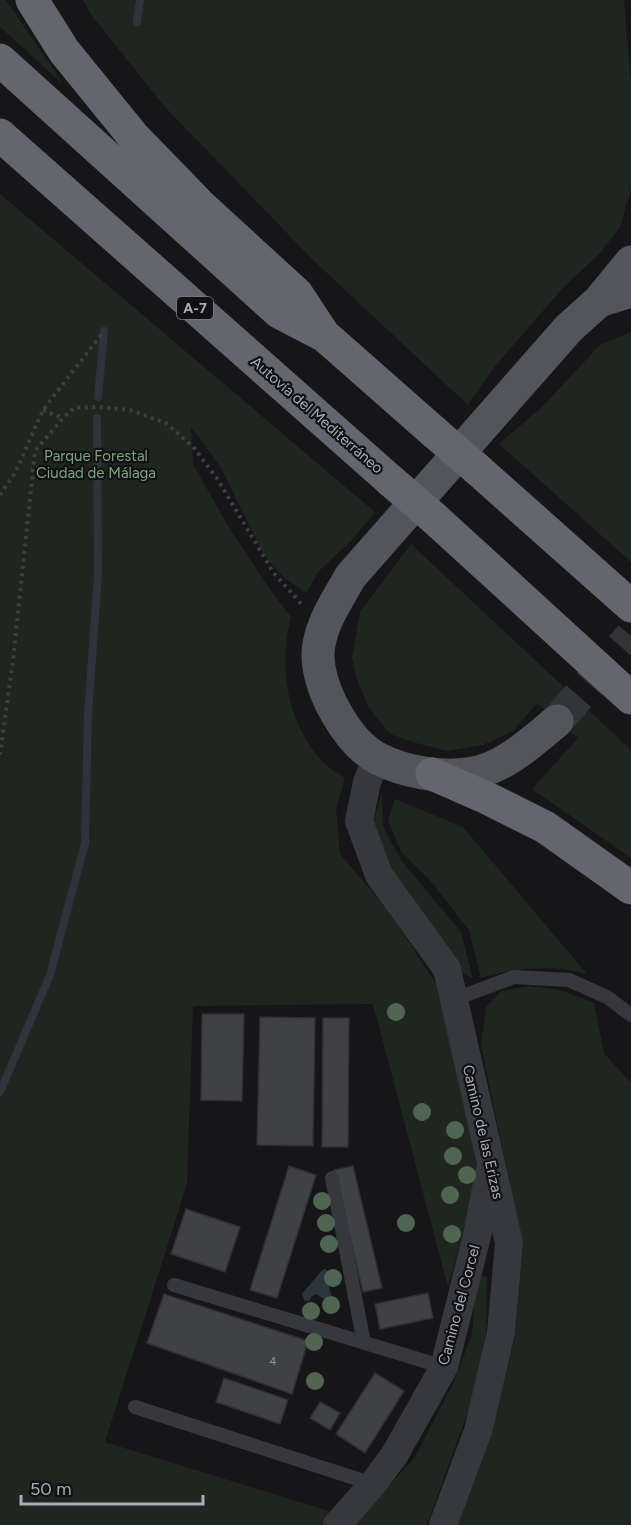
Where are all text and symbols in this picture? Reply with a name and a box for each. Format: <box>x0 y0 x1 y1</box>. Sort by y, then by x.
road number: A-7 <box>177 297 213 319</box>
street label: Autovía del Mediterráneo <box>247 353 387 478</box>
park label: Parque Forestal Ciudad de Málaga <box>36 447 156 482</box>
street label: Camino de las Erizas <box>459 1063 507 1201</box>
street label: Camino del Corcel <box>434 1243 484 1367</box>
house number: 4 <box>269 1354 277 1368</box>
scale bar <box>21 1468 202 1506</box>
text: 50 m <box>30 1478 72 1500</box>

